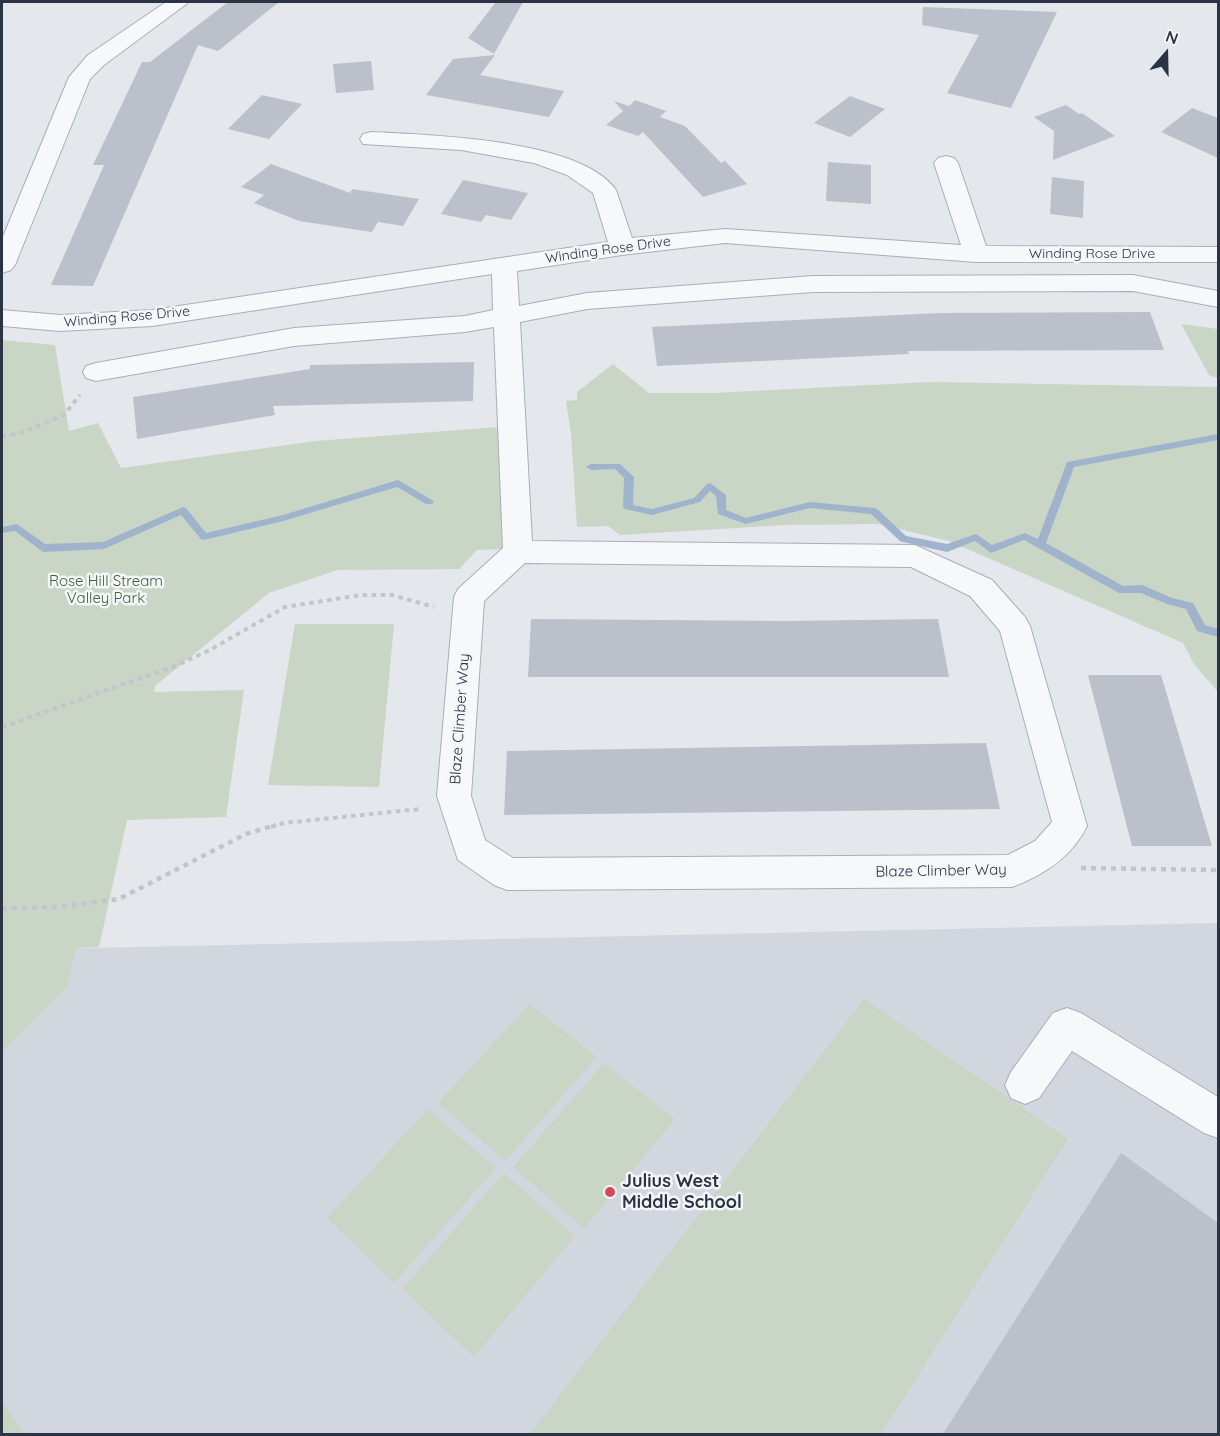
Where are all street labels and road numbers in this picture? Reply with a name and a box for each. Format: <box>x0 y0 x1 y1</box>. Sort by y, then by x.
street label: Winding Rose Drive <box>544 233 672 267</box>
street label: Winding Rose Drive <box>1029 246 1155 262</box>
street label: Winding Rose Drive <box>63 303 191 331</box>
street label: Blaze Climber Way <box>446 653 474 785</box>
street label: Blaze Climber Way <box>875 861 1007 881</box>

